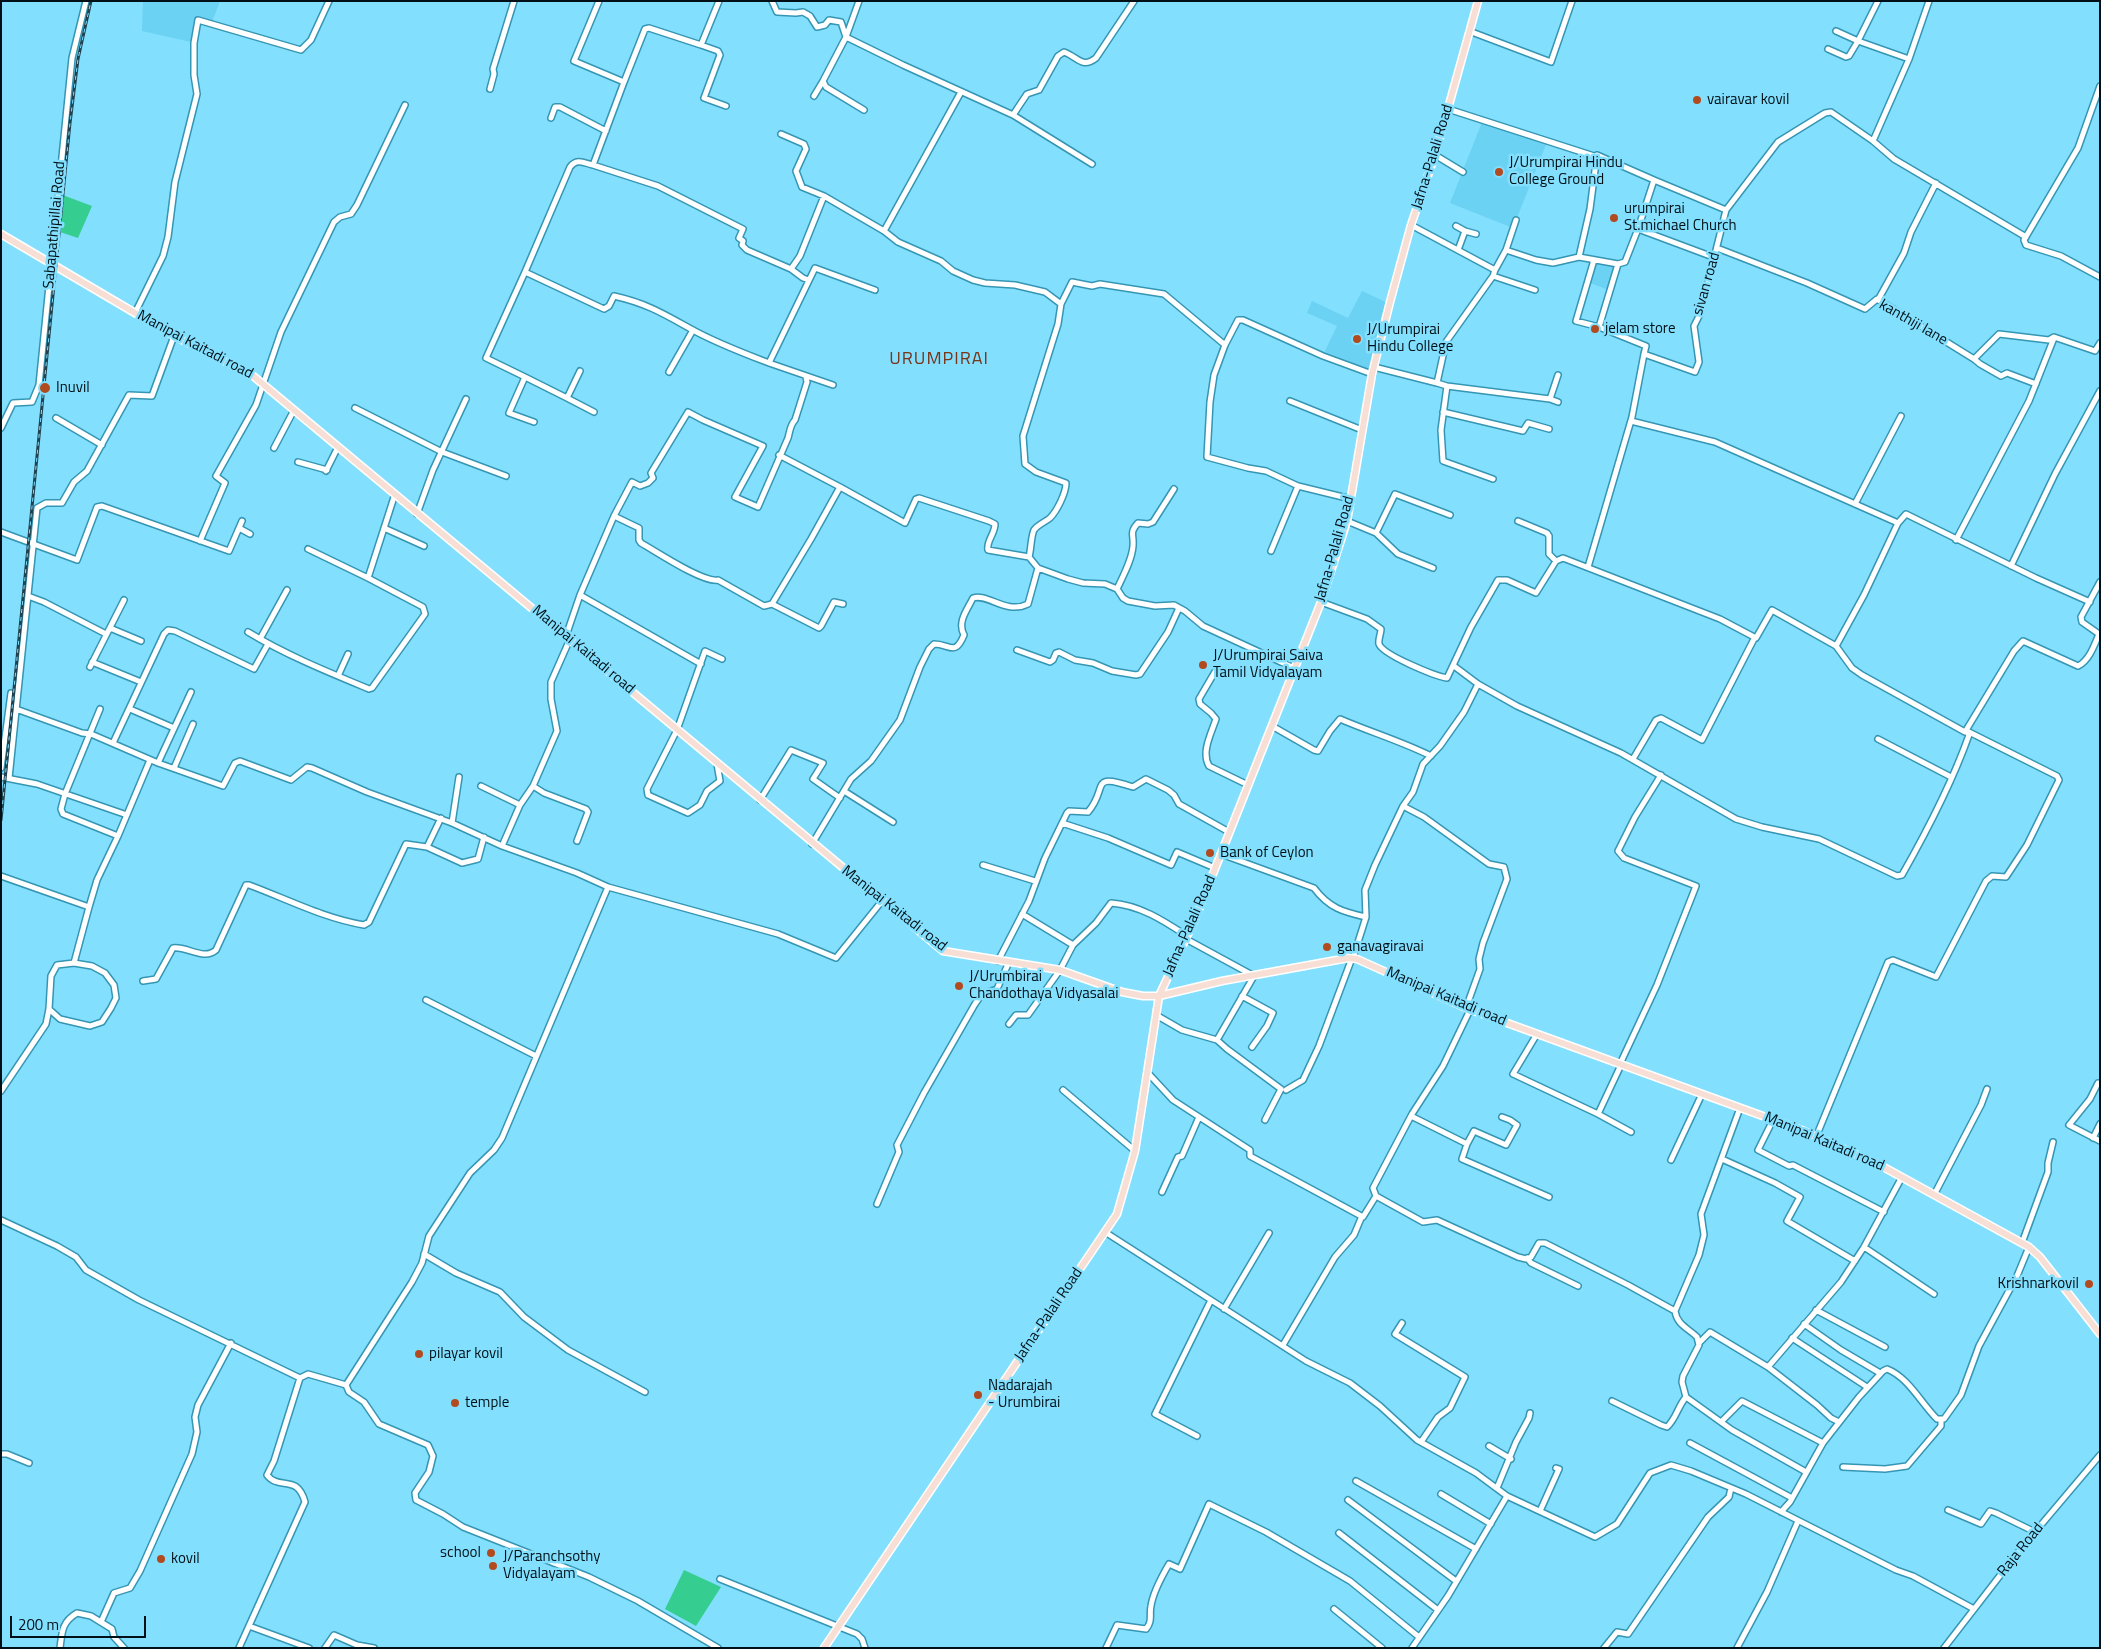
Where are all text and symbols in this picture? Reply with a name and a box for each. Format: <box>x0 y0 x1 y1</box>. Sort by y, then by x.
place label: vairavar kovil <box>1707 91 1789 109</box>
marker: vairavar kovil <box>1691 94 1703 106</box>
street label: Jafna-Palali Road <box>1408 102 1458 212</box>
place label: J/Urumpirai Hindu College Ground <box>1509 154 1623 189</box>
street label: Sabapathipillai Road <box>40 161 70 289</box>
marker: J/Urumpirai Hindu College Ground <box>1493 166 1505 178</box>
place label: urumpirai St.michael Church <box>1624 200 1737 235</box>
marker: urumpirai St.michael Church <box>1608 212 1620 224</box>
street label: sivan road <box>1689 250 1725 318</box>
street label: kanthiji lane <box>1876 296 1950 350</box>
street label: Manipai Kaitadi road <box>134 307 256 383</box>
place label: jelam store <box>1605 320 1675 338</box>
place label: J/Urumpirai Hindu College <box>1367 321 1453 356</box>
marker: jelam store <box>1589 323 1601 335</box>
marker: J/Urumpirai Hindu College <box>1351 333 1363 345</box>
district label: URUMPIRAI <box>888 349 990 371</box>
place label: Inuvil <box>56 379 90 397</box>
marker: Inuvil <box>38 381 52 395</box>
street label: Jafna-Palali Road <box>1311 494 1359 604</box>
street label: Manipai Kaitadi road <box>528 602 638 698</box>
place label: J/Urumpirai Saiva Tamil Vidyalayam <box>1213 647 1323 682</box>
marker: J/Urumpirai Saiva Tamil Vidyalayam <box>1197 659 1209 671</box>
place label: Bank of Ceylon <box>1220 844 1314 862</box>
marker: Bank of Ceylon <box>1204 847 1216 859</box>
street label: Manipai Kaitadi road <box>838 862 950 956</box>
street label: Jafna-Palali Road <box>1160 873 1220 979</box>
place label: ganavagiravai <box>1337 938 1424 956</box>
marker: ganavagiravai <box>1321 941 1333 953</box>
street label: Manipai Kaitadi road <box>1383 964 1509 1030</box>
place label: J/Urumbirai Chandothaya Vidyasalai <box>969 968 1119 1003</box>
marker: J/Urumbirai Chandothaya Vidyasalai <box>953 980 965 992</box>
street label: Manipai Kaitadi road <box>1761 1109 1887 1175</box>
street label: Jafna-Palali Road <box>1011 1265 1087 1365</box>
place label: Krishnarkovil <box>1998 1275 2079 1293</box>
marker: Krishnarkovil <box>2083 1278 2095 1290</box>
place label: pilayar kovil <box>429 1345 503 1363</box>
marker: pilayar kovil <box>413 1348 425 1360</box>
place label: Nadarajah - Urumbirai <box>988 1377 1060 1412</box>
marker: Nadarajah - Urumbirai <box>972 1389 984 1401</box>
place label: temple <box>465 1394 509 1412</box>
marker: temple <box>449 1397 461 1409</box>
street label: Raja Road <box>1994 1520 2048 1580</box>
place label: school <box>440 1544 481 1562</box>
marker: school <box>485 1547 497 1559</box>
place label: J/Paranchsothy Vidyalayam <box>503 1548 601 1583</box>
place label: kovil <box>171 1550 200 1568</box>
marker: kovil <box>155 1553 167 1565</box>
marker: J/Paranchsothy Vidyalayam <box>487 1560 499 1572</box>
scale bar <box>12 1606 149 1638</box>
text: 200 m <box>18 1613 59 1636</box>

